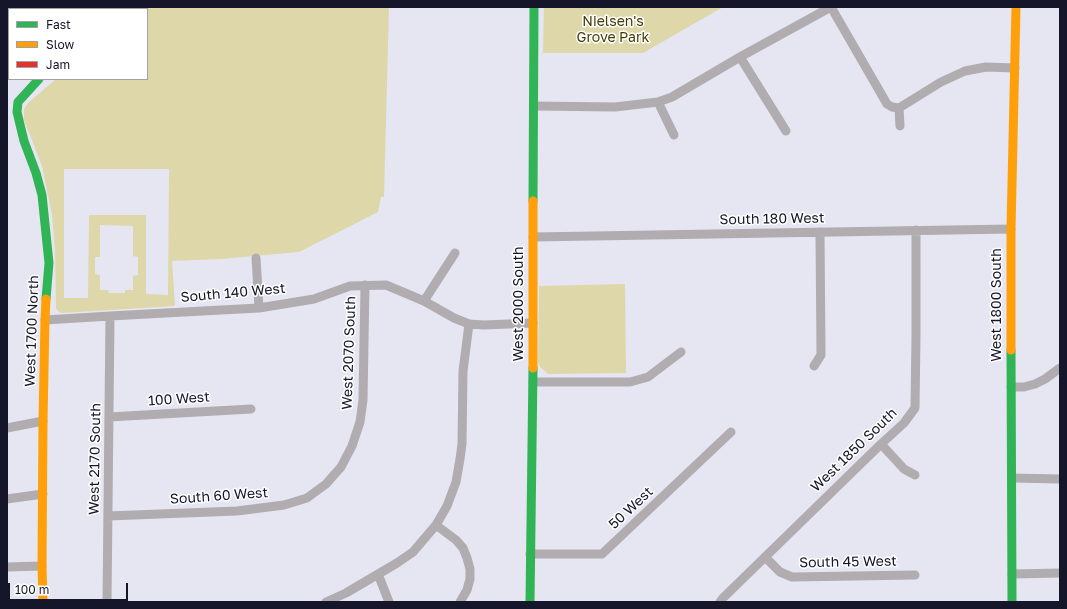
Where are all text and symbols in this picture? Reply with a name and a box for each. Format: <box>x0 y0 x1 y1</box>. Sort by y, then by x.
legend <box>8 8 148 80</box>
park label: Nielsen's Grove Park <box>577 14 649 46</box>
text: Fast <box>46 17 71 32</box>
text: Slow <box>46 37 74 52</box>
text: Jam <box>46 57 70 72</box>
street label: South 180 West <box>719 210 825 228</box>
street label: West 2000 South <box>511 246 527 362</box>
street label: West 1800 South <box>989 248 1005 362</box>
street label: West 1700 North <box>22 275 42 387</box>
street label: South 140 West <box>180 280 286 306</box>
street label: West 2070 South <box>339 296 359 410</box>
street label: 100 West <box>148 388 210 410</box>
street label: West 2170 South <box>86 403 104 515</box>
street label: West 1850 South <box>807 405 901 495</box>
street label: 50 West <box>605 483 657 533</box>
street label: South 60 West <box>169 484 269 508</box>
street label: South 45 West <box>799 553 897 571</box>
scale bar <box>10 575 130 601</box>
text: 100 m <box>15 582 49 597</box>

